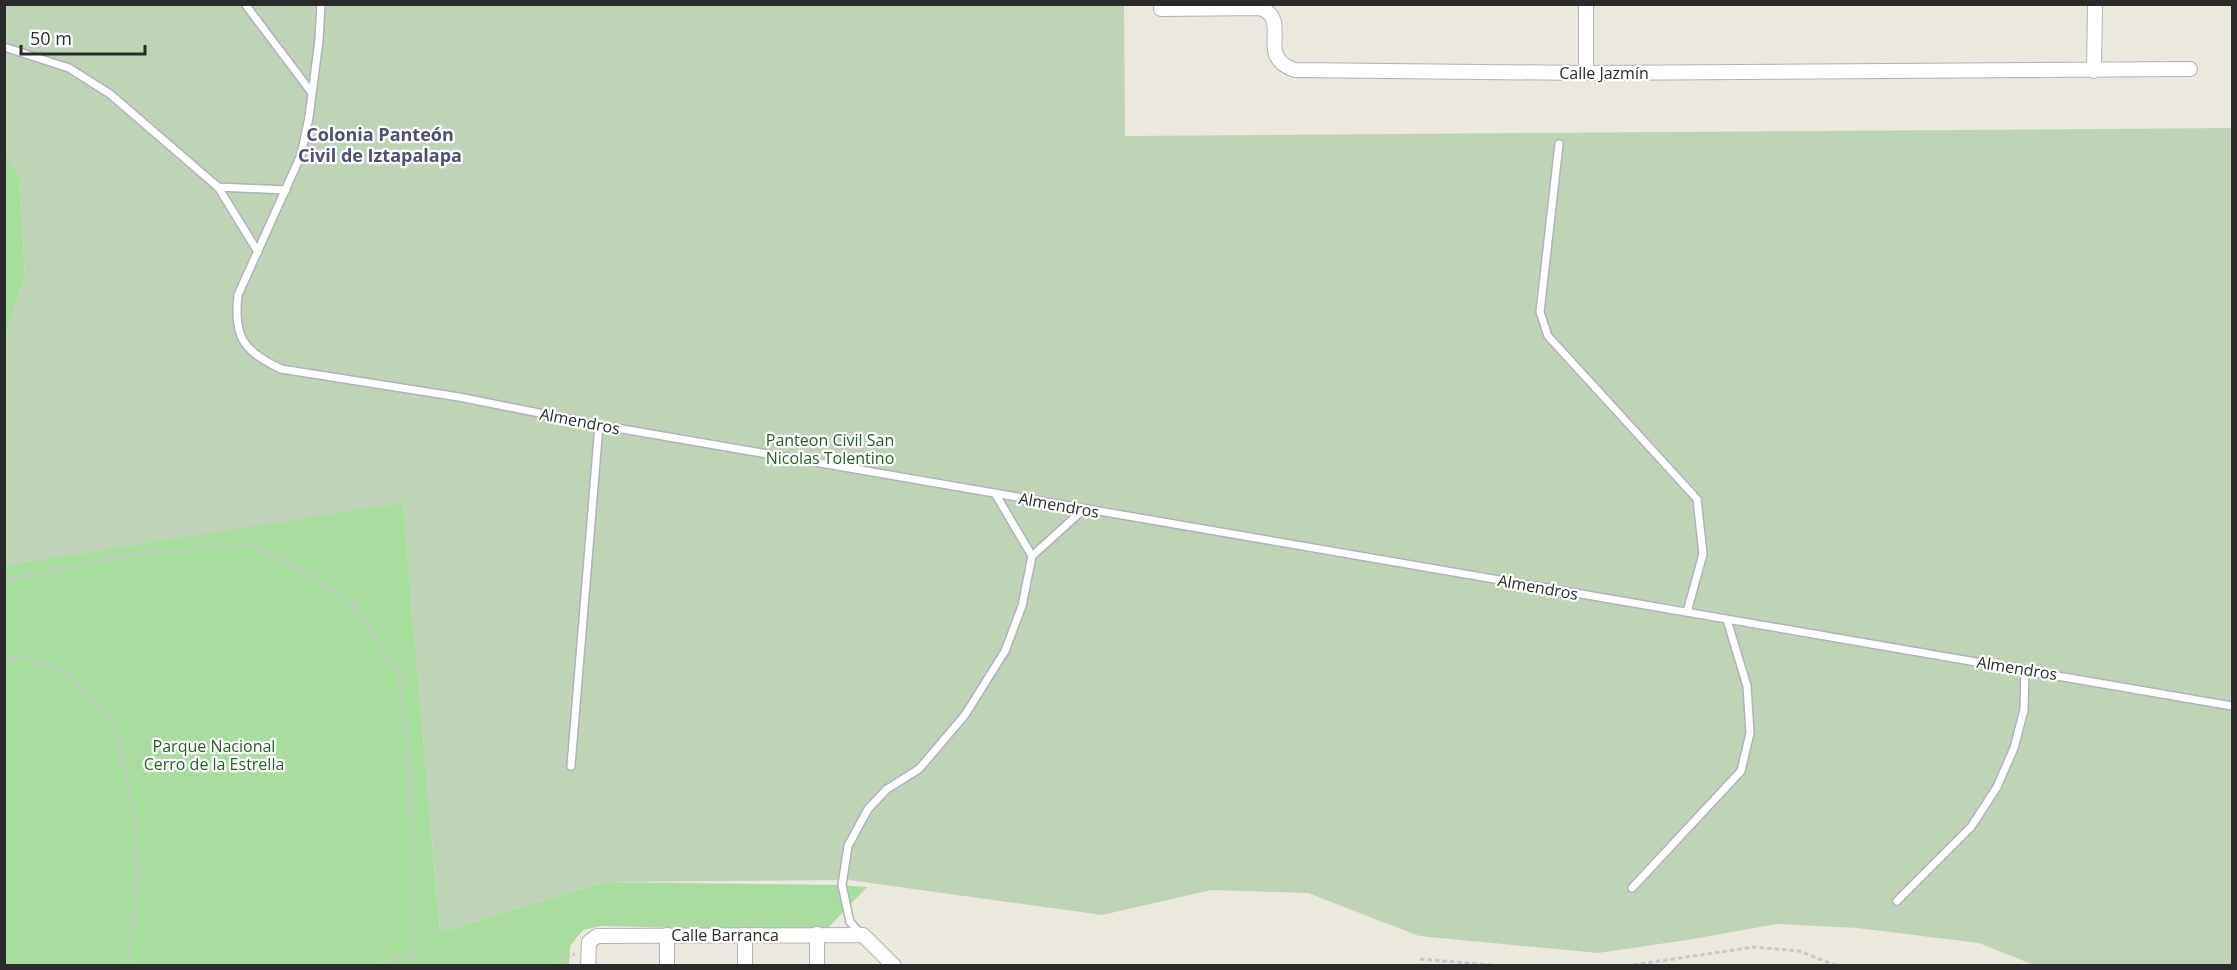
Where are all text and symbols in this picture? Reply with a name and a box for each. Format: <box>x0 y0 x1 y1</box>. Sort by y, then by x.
scale bar <box>21 18 146 56</box>
text: 50 m <box>30 26 72 50</box>
street label: Calle Jazmín <box>1559 62 1649 84</box>
district label: Colonia Panteón Civil de Iztapalapa <box>298 122 462 167</box>
street label: Almendros <box>538 402 622 440</box>
park label: Panteon Civil San Nicolas Tolentino <box>766 429 894 469</box>
street label: Almendros <box>1017 487 1101 523</box>
street label: Almendros <box>1496 569 1580 605</box>
street label: Almendros <box>1975 651 2059 685</box>
park label: Parque Nacional Cerro de la Estrella <box>144 735 284 775</box>
street label: Calle Barranca <box>671 924 779 946</box>

